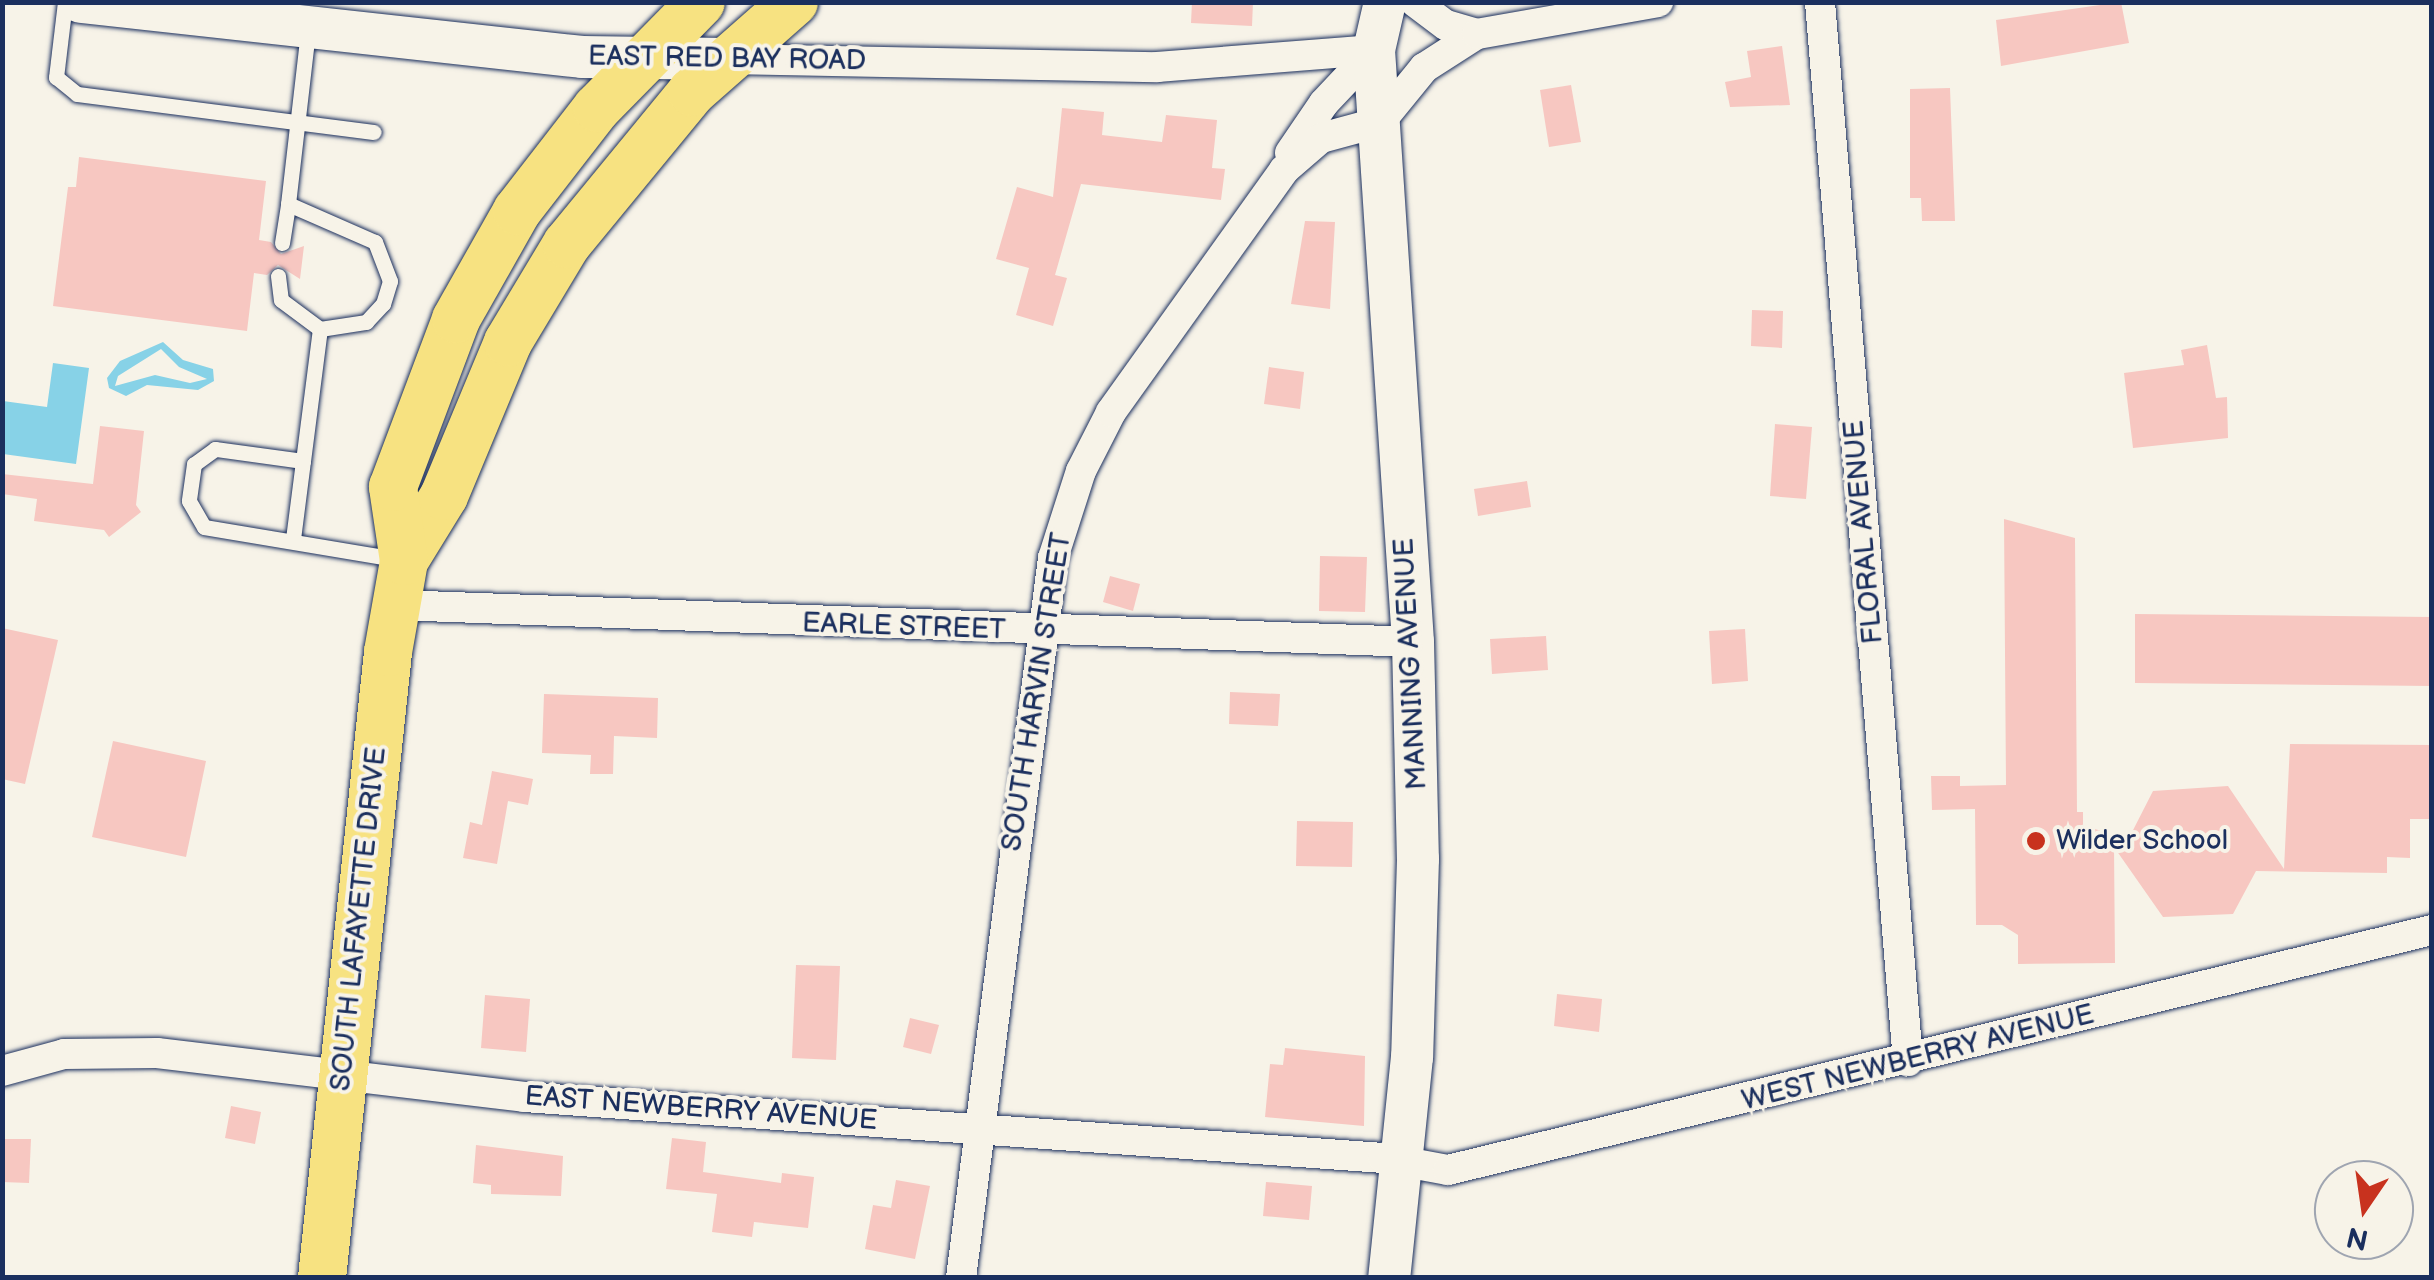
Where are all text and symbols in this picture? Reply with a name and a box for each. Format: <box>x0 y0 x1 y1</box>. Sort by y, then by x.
street label: EAST RED BAY ROAD <box>588 40 866 78</box>
street label: FLORAL AVENUE <box>1837 419 1891 645</box>
street label: SOUTH HARVIN STREET <box>995 530 1079 854</box>
street label: MANNING AVENUE <box>1388 537 1434 791</box>
street label: EARLE STREET <box>801 607 1007 647</box>
street label: SOUTH LAFAYETTE DRIVE <box>324 745 394 1093</box>
place label: Wilder School <box>2056 824 2228 858</box>
marker: Wilder School <box>2025 830 2047 852</box>
street label: WEST NEWBERRY AVENUE <box>1738 998 2098 1118</box>
street label: EAST NEWBERRY AVENUE <box>524 1080 878 1138</box>
north arrow <box>2314 1160 2414 1260</box>
text: N <box>2344 1219 2372 1256</box>

